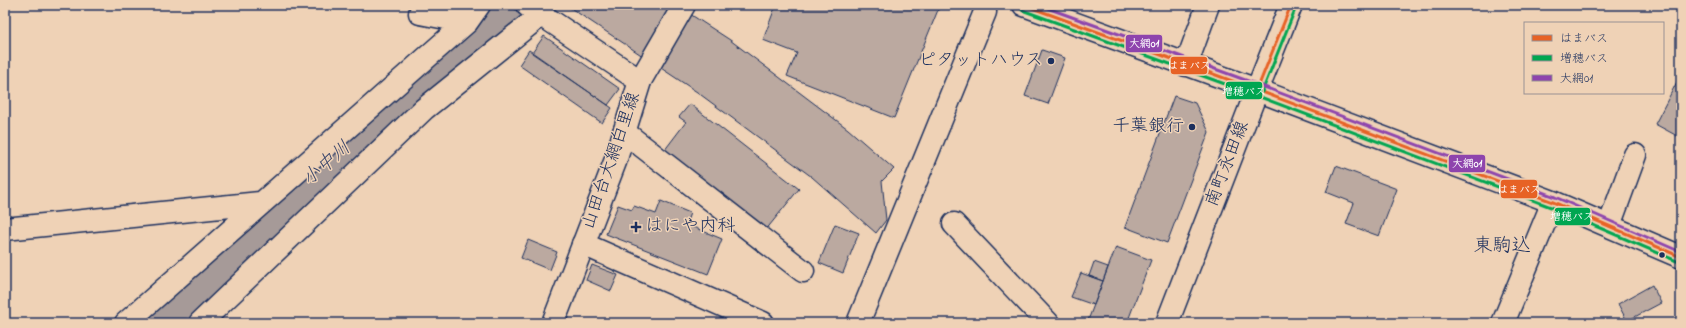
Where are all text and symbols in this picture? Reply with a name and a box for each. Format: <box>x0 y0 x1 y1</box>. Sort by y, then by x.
legend <box>1524 22 1664 94</box>
text: はまバス <box>1560 30 1608 48</box>
line badge: 大網01 <box>1125 34 1163 53</box>
text: 大網01 <box>1129 36 1160 52</box>
place label: ピタットハウス <box>918 48 1043 74</box>
text: 増穂バス <box>1560 50 1608 68</box>
marker: ピタットハウス <box>1046 56 1056 66</box>
line badge: はまバス <box>1170 56 1208 75</box>
text: はまバス <box>1167 58 1211 74</box>
text: 大網01 <box>1560 70 1593 88</box>
line badge: 増穂バス <box>1225 81 1263 100</box>
text: 増穂バス <box>1222 84 1266 100</box>
street label: 山田台大網白里線 <box>576 89 648 233</box>
place label: 千葉銀行 <box>1112 114 1184 140</box>
street label: 南町永田線 <box>1200 117 1256 211</box>
marker: 千葉銀行 <box>1187 122 1197 132</box>
water label: 小中川 <box>297 135 357 193</box>
line badge: 大網01 <box>1448 154 1486 173</box>
text: 大網01 <box>1452 156 1483 172</box>
line badge: はまバス <box>1500 179 1538 199</box>
text: はまバス <box>1497 182 1541 198</box>
line badge: 増穂バス <box>1554 207 1591 226</box>
text: 増穂バス <box>1550 209 1594 225</box>
place label: はにや内科 <box>645 214 735 240</box>
marker: はにや内科 <box>630 221 642 233</box>
district label: 東駒込 <box>1473 233 1531 260</box>
unlabelled marker <box>1657 250 1667 260</box>

